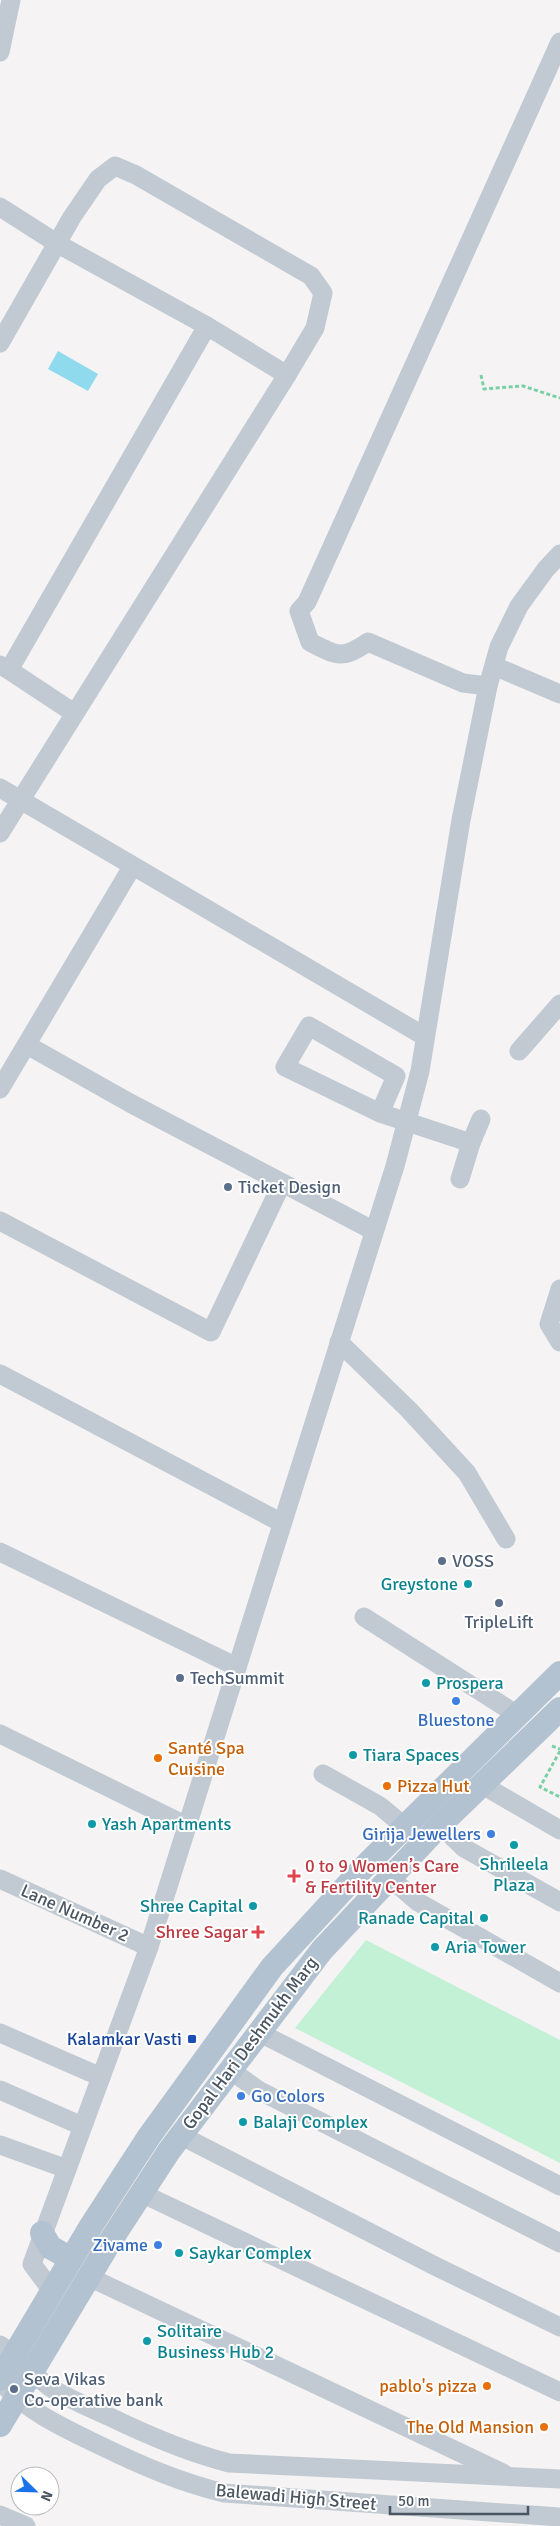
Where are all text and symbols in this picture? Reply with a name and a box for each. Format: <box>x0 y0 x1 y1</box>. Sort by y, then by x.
place label: Ticket Design <box>238 1176 341 1198</box>
marker: Ticket Design <box>222 1181 234 1193</box>
place label: VOSS <box>452 1550 494 1572</box>
marker: VOSS <box>436 1555 448 1567</box>
place label: Greystone <box>381 1573 458 1595</box>
marker: Greystone <box>462 1578 474 1590</box>
marker: TripleLift <box>493 1597 505 1609</box>
place label: TripleLift <box>464 1611 534 1633</box>
place label: TechSummit <box>190 1667 284 1689</box>
marker: TechSummit <box>174 1672 186 1684</box>
place label: Prospera <box>436 1672 504 1694</box>
marker: Prospera <box>420 1677 432 1689</box>
marker: Bluestone <box>450 1695 462 1707</box>
place label: Bluestone <box>418 1709 494 1731</box>
place label: Santé Spa Cuisine <box>168 1737 245 1780</box>
place label: Tiara Spaces <box>363 1744 459 1766</box>
marker: Tiara Spaces <box>347 1749 359 1761</box>
marker: Santé Spa Cuisine <box>152 1752 164 1764</box>
place label: Pizza Hut <box>397 1775 470 1797</box>
marker: Pizza Hut <box>381 1780 393 1792</box>
place label: Yash Apartments <box>102 1813 231 1835</box>
marker: Yash Apartments <box>86 1818 98 1830</box>
place label: Girija Jewellers <box>362 1823 481 1845</box>
marker: Girija Jewellers <box>485 1828 497 1840</box>
marker: Shrileela Plaza <box>508 1839 520 1851</box>
place label: Shrileela Plaza <box>479 1853 549 1896</box>
place label: 0 to 9 Women’s Care & Fertility Center <box>305 1855 459 1898</box>
marker: 0 to 9 Women’s Care & Fertility Center <box>287 1869 301 1883</box>
street label: Lane Number 2 <box>17 1879 133 1947</box>
place label: Shree Capital <box>140 1895 243 1917</box>
marker: Shree Capital <box>247 1900 259 1912</box>
place label: Ranade Capital <box>358 1907 474 1929</box>
marker: Ranade Capital <box>478 1912 490 1924</box>
place label: Shree Sagar <box>156 1921 248 1943</box>
marker: Shree Sagar <box>252 1926 264 1938</box>
place label: Aria Tower <box>445 1936 526 1958</box>
marker: Aria Tower <box>429 1941 441 1953</box>
street label: Gopal Hari Deshmukh Marg <box>178 1952 322 2134</box>
place label: Kalamkar Vasti <box>67 2028 182 2050</box>
marker: Kalamkar Vasti <box>186 2033 198 2045</box>
place label: Go Colors <box>251 2085 325 2107</box>
marker: Go Colors <box>235 2090 247 2102</box>
place label: Balaji Complex <box>253 2111 368 2133</box>
marker: Balaji Complex <box>237 2116 249 2128</box>
place label: Zivame <box>93 2234 148 2256</box>
marker: Zivame <box>152 2239 164 2251</box>
place label: Saykar Complex <box>189 2242 312 2264</box>
marker: Saykar Complex <box>173 2247 185 2259</box>
place label: Solitaire Business Hub 2 <box>157 2320 274 2363</box>
marker: Solitaire Business Hub 2 <box>141 2335 153 2347</box>
place label: Seva Vikas Co-operative bank <box>24 2368 163 2411</box>
place label: pablo's pizza <box>379 2375 477 2397</box>
marker: pablo's pizza <box>481 2380 493 2392</box>
marker: Seva Vikas Co-operative bank <box>8 2383 20 2395</box>
place label: The Old Mansion <box>406 2416 534 2438</box>
marker: The Old Mansion <box>538 2421 550 2433</box>
north arrow <box>10 2466 60 2516</box>
street label: Balewadi High Street <box>215 2479 377 2515</box>
scale bar <box>390 2484 528 2516</box>
text: N <box>37 2488 56 2504</box>
text: 50 m <box>398 2492 429 2510</box>

